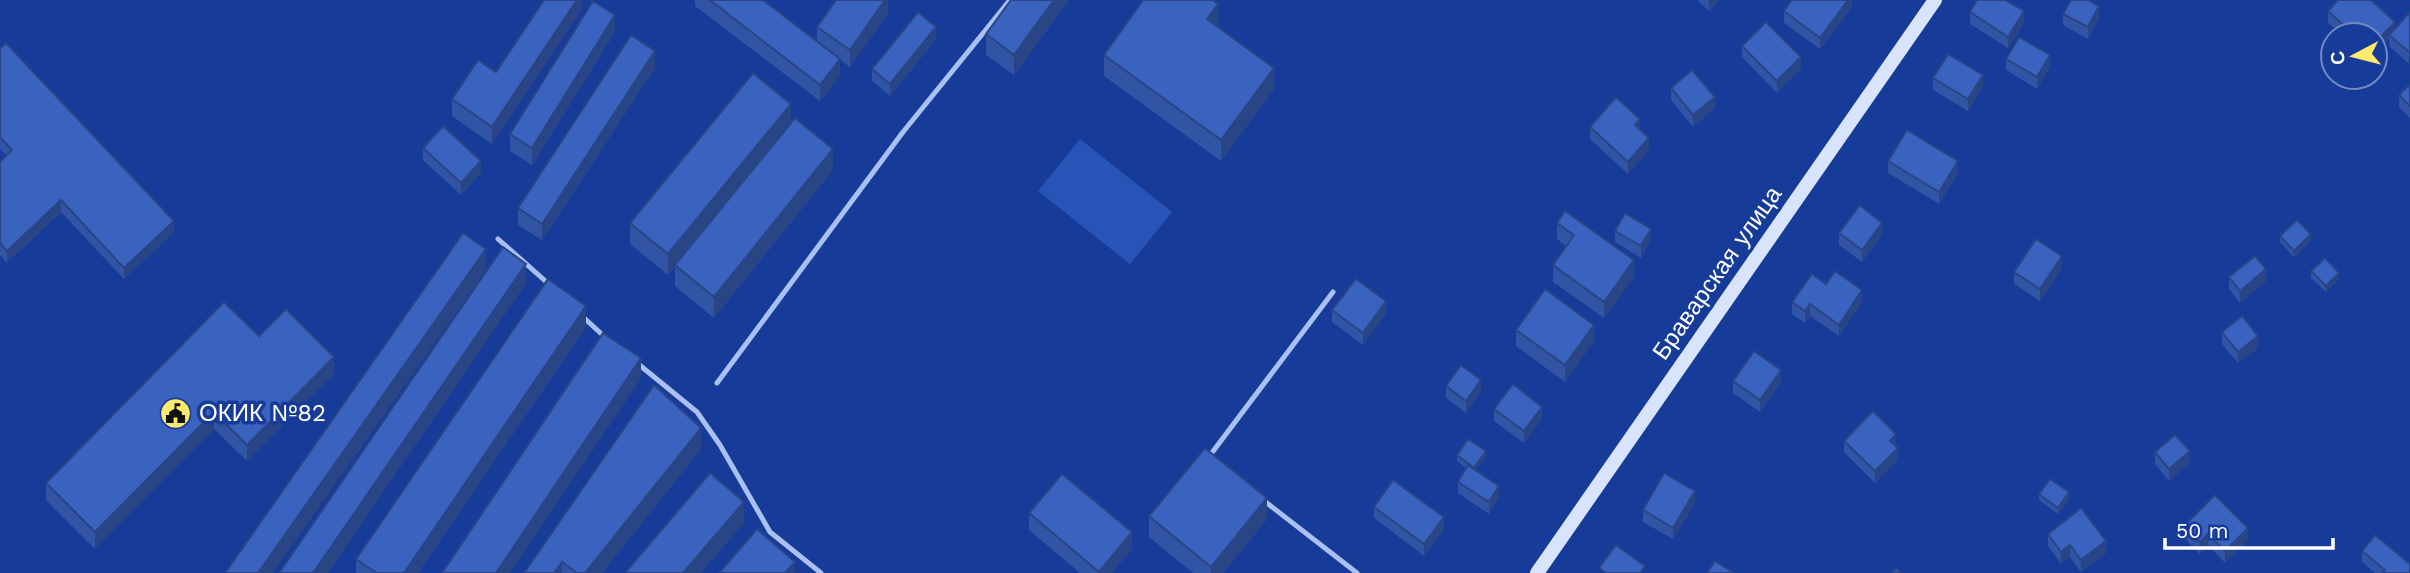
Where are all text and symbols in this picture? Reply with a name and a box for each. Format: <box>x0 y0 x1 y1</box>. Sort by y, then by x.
north arrow <box>2319 21 2389 91</box>
text: С <box>2325 50 2350 66</box>
street label: Браварская улица <box>1647 180 1788 365</box>
public building icon: ОКИК №82 <box>159 396 193 430</box>
place label: ОКИК №82 <box>199 399 326 427</box>
scale bar <box>2165 506 2333 550</box>
text: 50 m <box>2176 518 2228 543</box>

